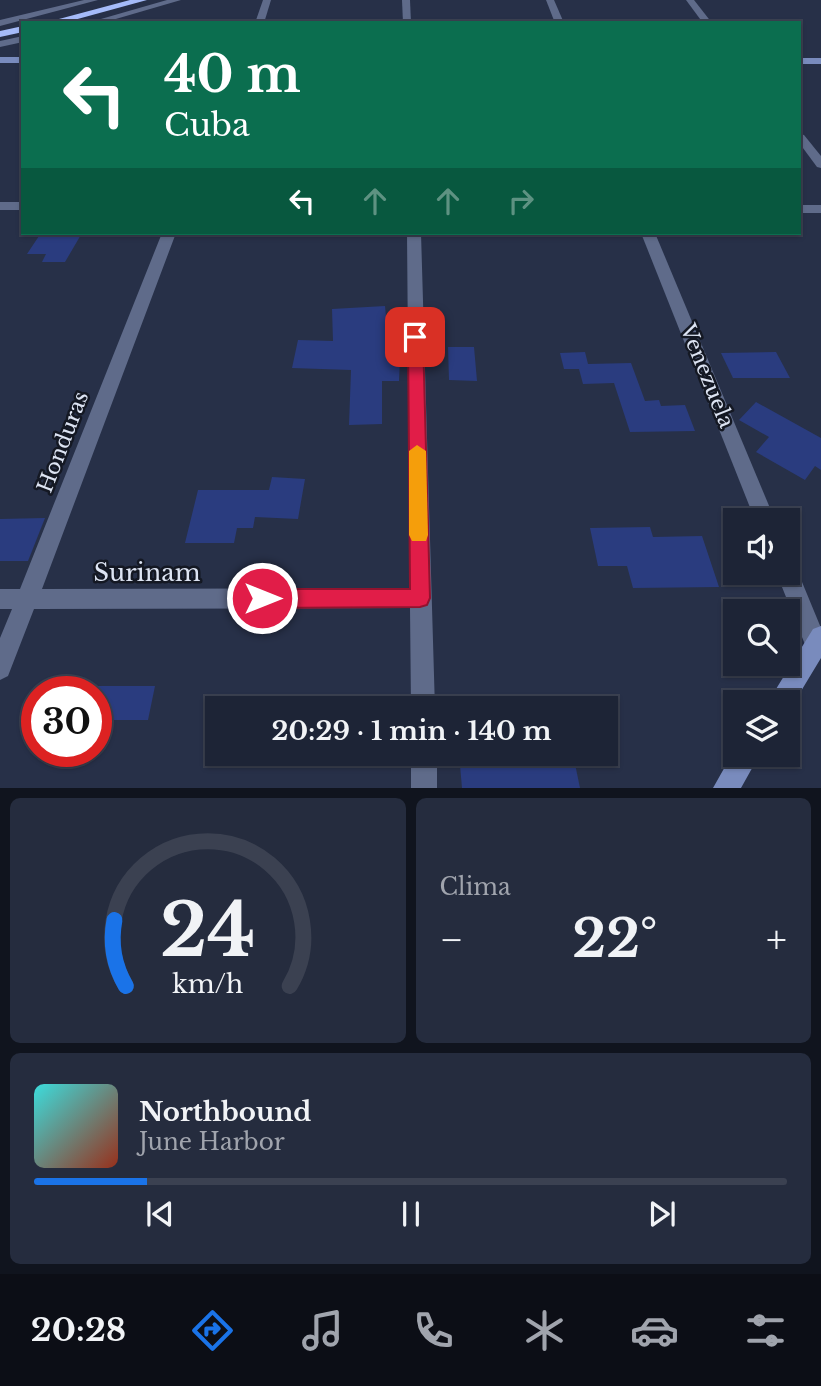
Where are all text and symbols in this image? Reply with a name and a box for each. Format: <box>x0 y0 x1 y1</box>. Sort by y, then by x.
text: 40 m <box>164 44 301 105</box>
icon: left <box>49 49 140 140</box>
text: Cuba <box>164 105 250 145</box>
icon: left <box>283 182 321 220</box>
icon: ahead <box>356 182 394 220</box>
icon: ahead <box>429 182 467 220</box>
icon: right <box>502 182 540 220</box>
pin <box>385 307 445 367</box>
icon: arrive <box>396 318 434 356</box>
street label: Venezuela <box>674 319 740 432</box>
street label: Honduras <box>32 388 94 496</box>
map controls <box>723 508 800 767</box>
button: sound <box>723 508 800 585</box>
street label: Surinam <box>94 558 201 587</box>
position arrow <box>225 561 299 635</box>
button: search <box>723 599 800 676</box>
speed limit sign: 30 <box>21 676 112 767</box>
button: layers <box>723 690 800 767</box>
text: 20:29 · 1 min · 140 m <box>272 715 551 747</box>
text: Clima <box>440 873 511 901</box>
text: 24 <box>160 886 256 977</box>
text: 22° <box>572 907 657 971</box>
text: − <box>440 916 464 963</box>
text: + <box>766 916 787 963</box>
text: km/h <box>172 969 243 1000</box>
text: Northbound <box>139 1096 311 1128</box>
text: June Harbor <box>139 1128 285 1156</box>
icon: previous <box>141 1195 179 1233</box>
icon: pause <box>392 1195 430 1233</box>
icon: next <box>643 1195 681 1233</box>
icon: directions <box>188 1306 237 1355</box>
icon: music <box>298 1306 347 1355</box>
icon: phone <box>409 1306 458 1355</box>
icon: climate <box>520 1306 569 1355</box>
icon: car <box>630 1306 679 1355</box>
icon: filters <box>741 1306 790 1355</box>
text: 20:28 <box>31 1310 126 1350</box>

